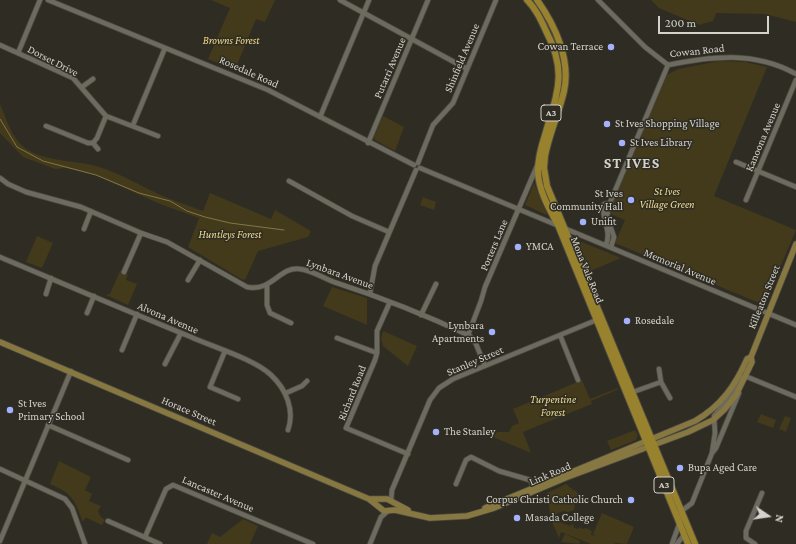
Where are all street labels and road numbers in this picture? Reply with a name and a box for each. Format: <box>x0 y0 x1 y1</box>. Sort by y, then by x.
street label: Shinfield Avenue <box>442 22 482 94</box>
street label: Putarri Avenue <box>371 35 409 101</box>
street label: Cowan Road <box>669 42 725 60</box>
street label: Dorset Drive <box>25 43 81 79</box>
street label: Rosedale Road <box>217 53 281 91</box>
street label: Kanoona Avenue <box>743 101 783 173</box>
road number: A3 <box>541 105 561 121</box>
street label: Porters Lane <box>477 217 511 273</box>
street label: Mona Vale Road <box>568 235 606 305</box>
street label: Memorial Avenue <box>642 246 718 288</box>
street label: Lynbara Avenue <box>305 256 375 292</box>
street label: Killeaton Street <box>745 263 783 331</box>
street label: Alvona Avenue <box>135 299 201 337</box>
street label: Stanley Street <box>445 343 505 379</box>
street label: Richard Road <box>335 363 369 423</box>
street label: Horace Street <box>159 393 219 429</box>
street label: Link Road <box>527 459 573 489</box>
street label: Lancaster Avenue <box>180 473 256 515</box>
road number: A3 <box>654 477 674 493</box>

